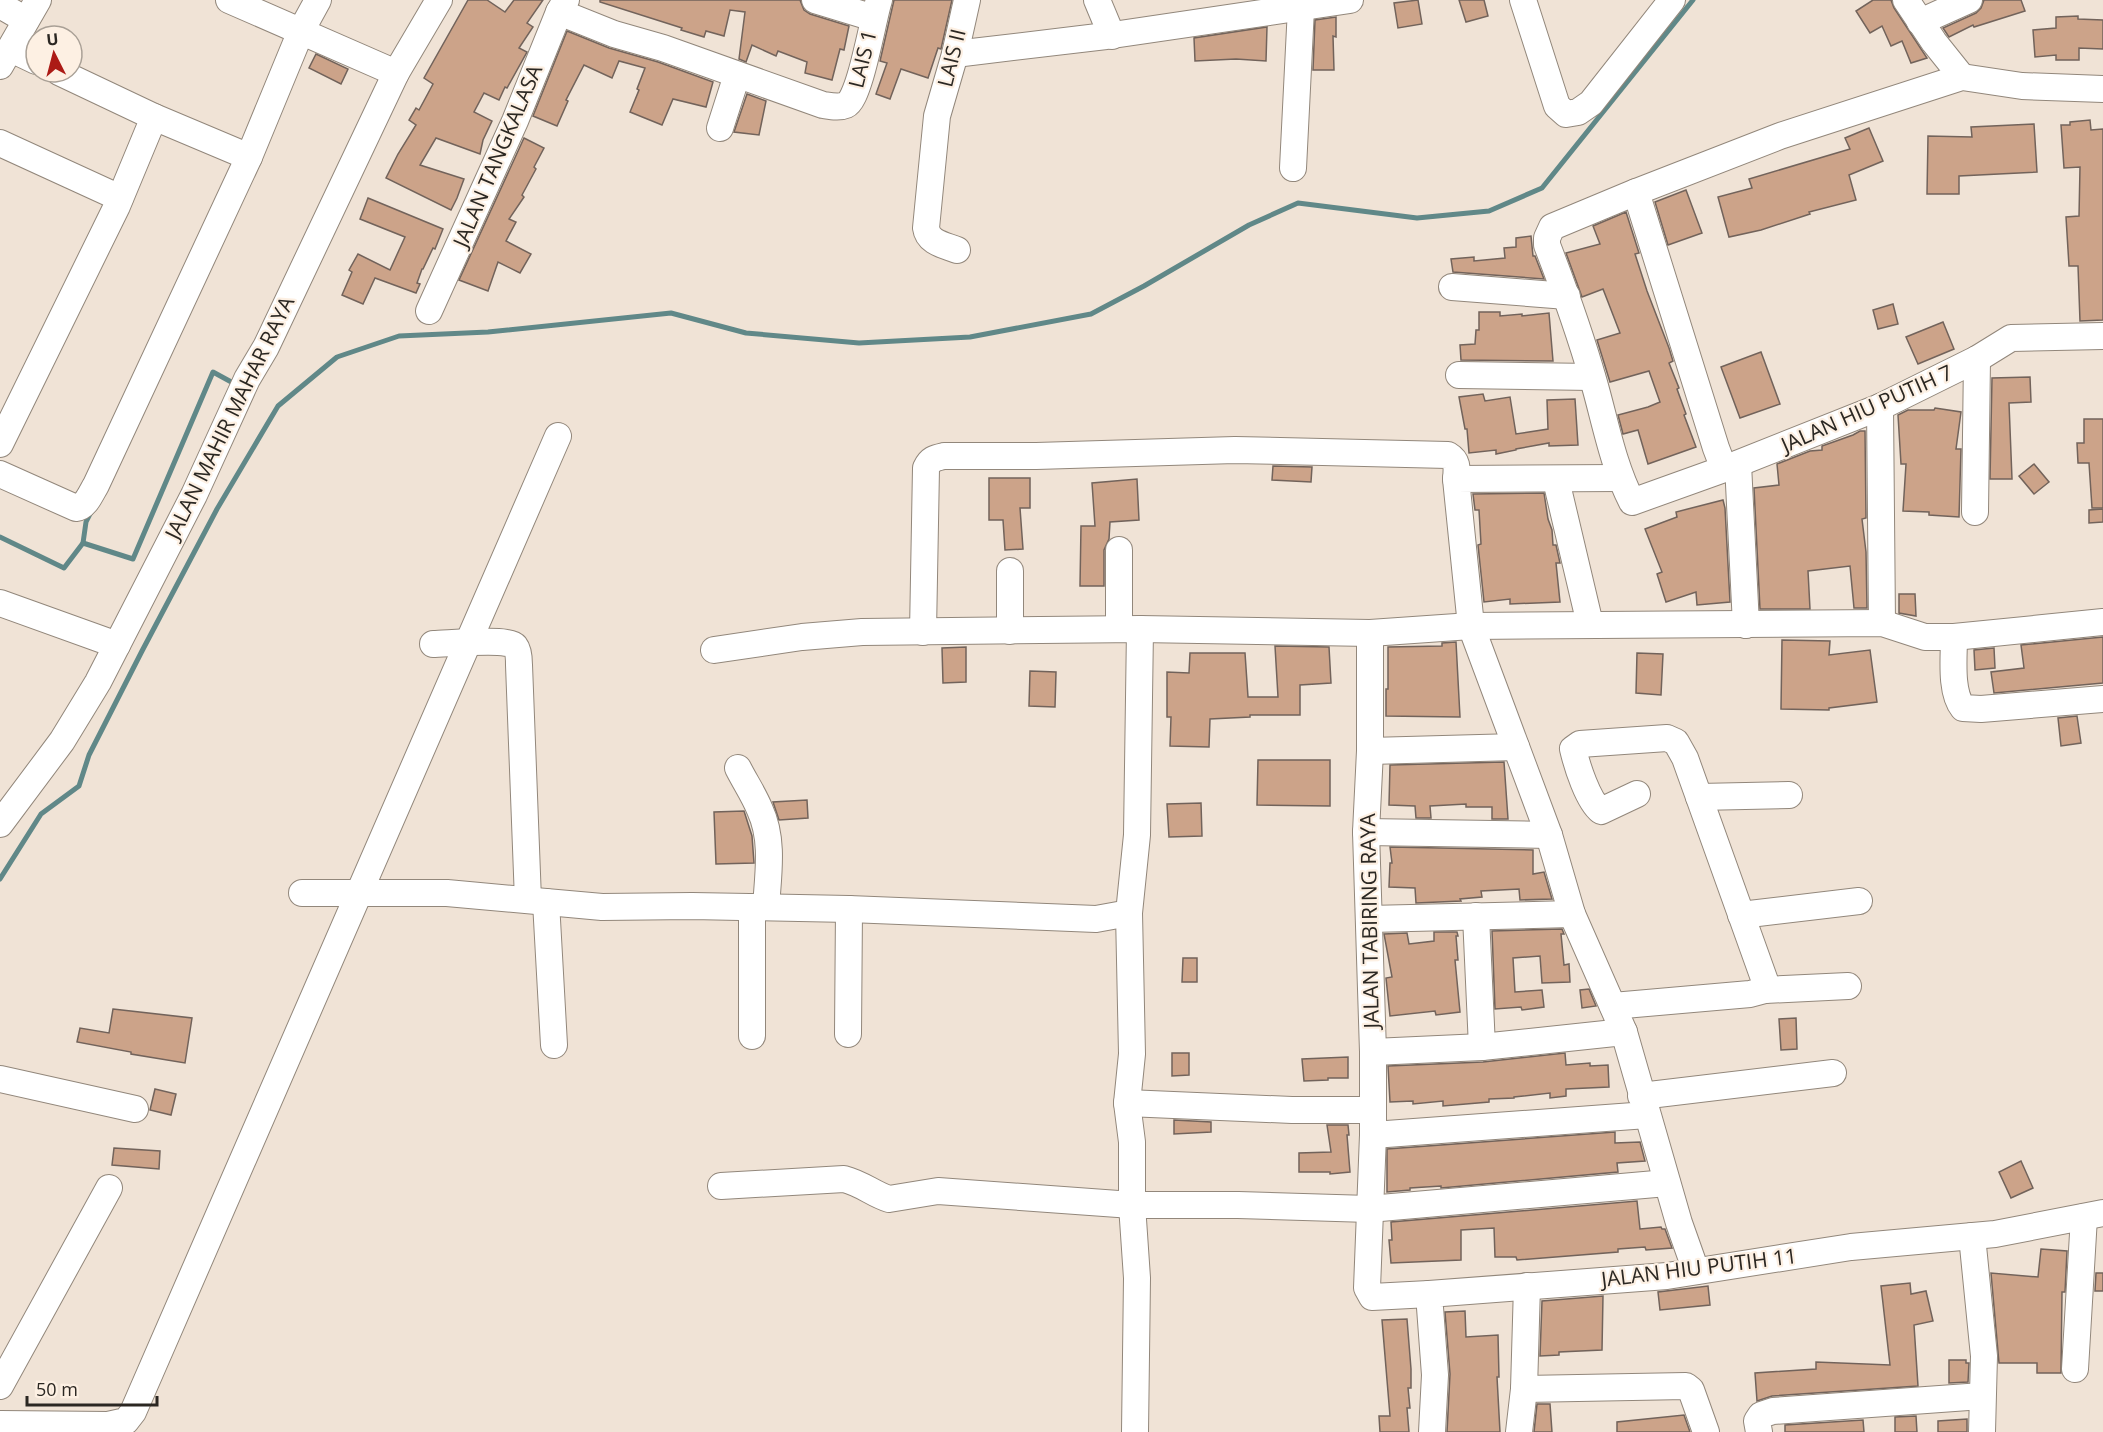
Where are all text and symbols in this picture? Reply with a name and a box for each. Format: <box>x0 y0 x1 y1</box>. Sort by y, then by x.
north arrow <box>24 24 84 84</box>
street label: LAIS II <box>930 26 972 90</box>
street label: LAIS 1 <box>841 27 883 91</box>
text: U <box>45 28 60 51</box>
street label: JALAN TANGKALASA <box>445 59 548 253</box>
street label: JALAN MAHIR MAHAR RAYA <box>157 291 301 545</box>
street label: JALAN HIU PUTIH 7 <box>1775 358 1957 459</box>
street label: JALAN TABIRING RAYA <box>1353 812 1385 1031</box>
street label: JALAN HIU PUTIH 11 <box>1597 1241 1798 1293</box>
scale bar <box>27 1369 158 1407</box>
text: 50 m <box>36 1377 78 1401</box>

